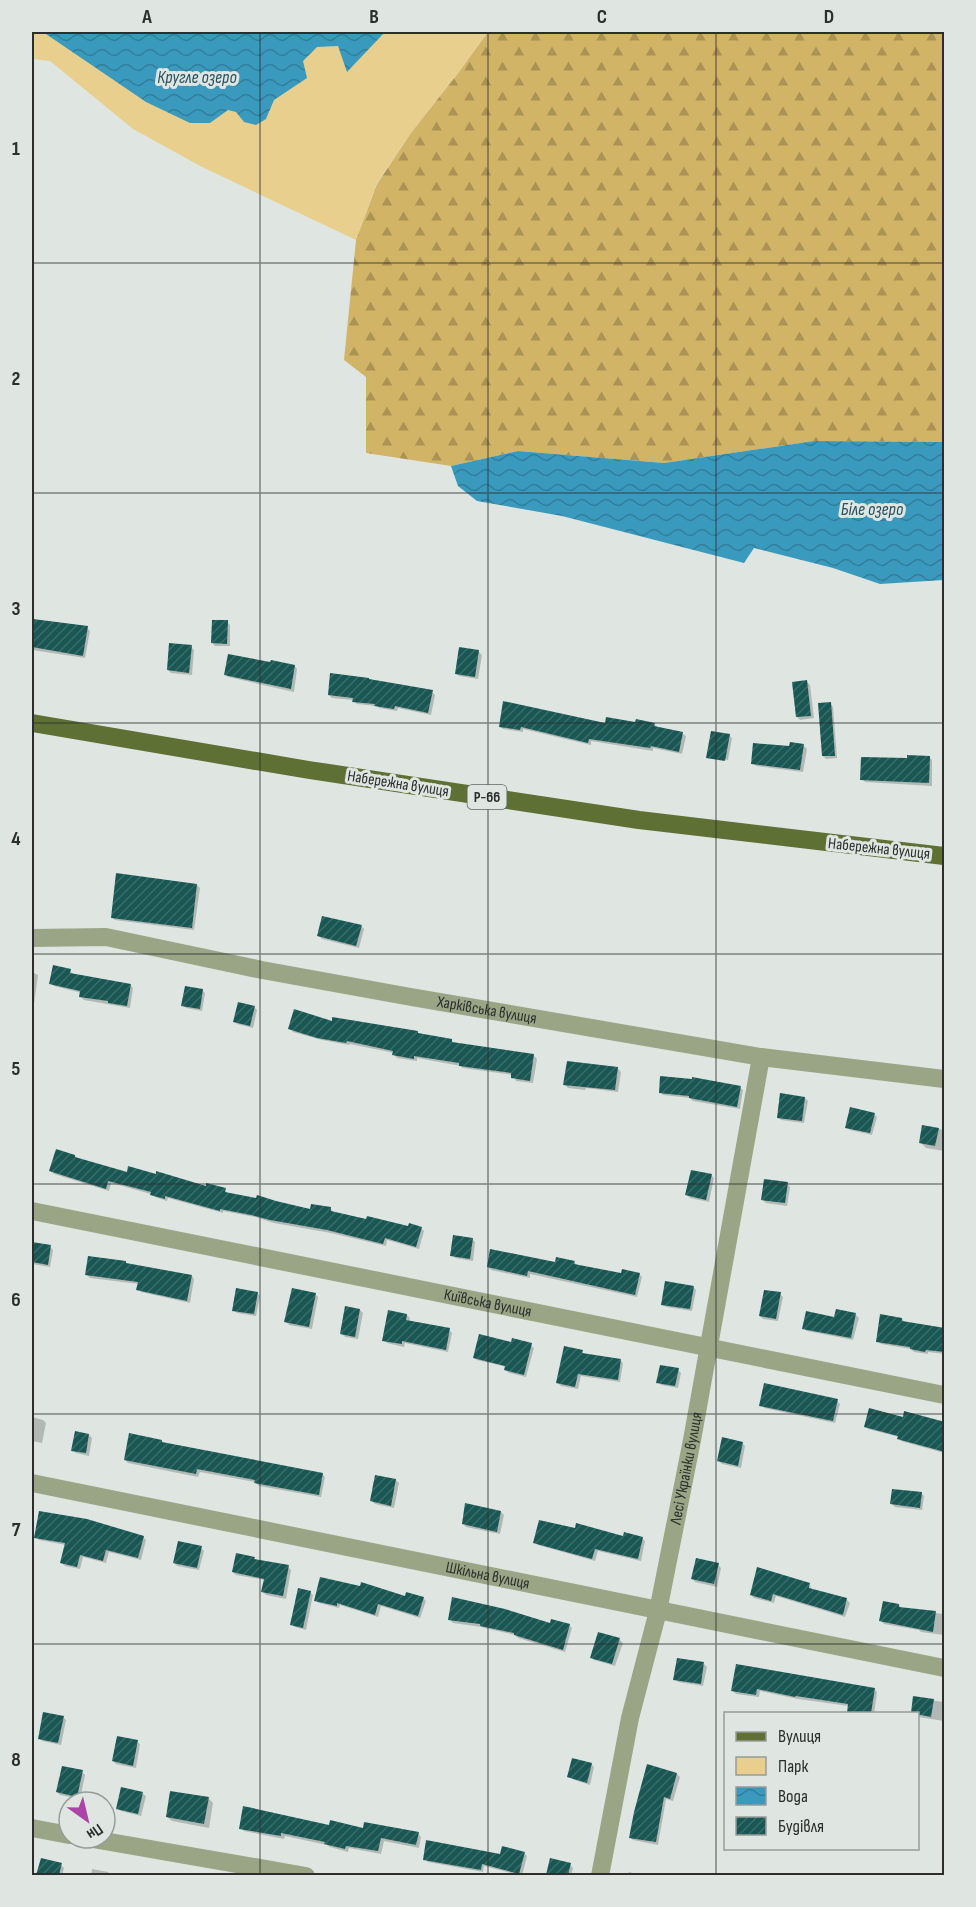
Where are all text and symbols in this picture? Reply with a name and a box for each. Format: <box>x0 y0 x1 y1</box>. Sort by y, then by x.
text: A <box>141 5 152 29</box>
text: B <box>369 5 379 29</box>
text: C <box>597 5 607 29</box>
text: D <box>824 5 834 29</box>
water label: Кругле озеро <box>157 67 237 88</box>
text: 1 <box>12 137 20 161</box>
text: 2 <box>12 367 20 391</box>
water label: Біле озеро <box>841 499 904 520</box>
text: 3 <box>12 597 21 621</box>
street label: Набережна вулиця <box>346 767 450 801</box>
road number: Р-66 <box>468 785 506 809</box>
text: 4 <box>11 827 21 851</box>
street label: Набережна вулиця <box>827 834 931 864</box>
street label: Харківська вулиця <box>435 992 538 1028</box>
text: 5 <box>12 1057 21 1081</box>
street label: Київська вулиця <box>442 1285 533 1321</box>
text: 6 <box>11 1288 21 1312</box>
street label: Лесі Українки вулиця <box>666 1410 706 1527</box>
text: 7 <box>12 1518 21 1542</box>
street label: Шкільна вулиця <box>444 1558 531 1593</box>
legend <box>724 1712 919 1850</box>
text: Вулиця <box>778 1726 821 1747</box>
text: 8 <box>11 1748 21 1772</box>
text: Парк <box>778 1756 809 1777</box>
text: Вода <box>778 1786 808 1807</box>
north arrow <box>57 1790 117 1850</box>
text: Будівля <box>778 1816 824 1837</box>
text: Пн <box>83 1819 106 1843</box>

